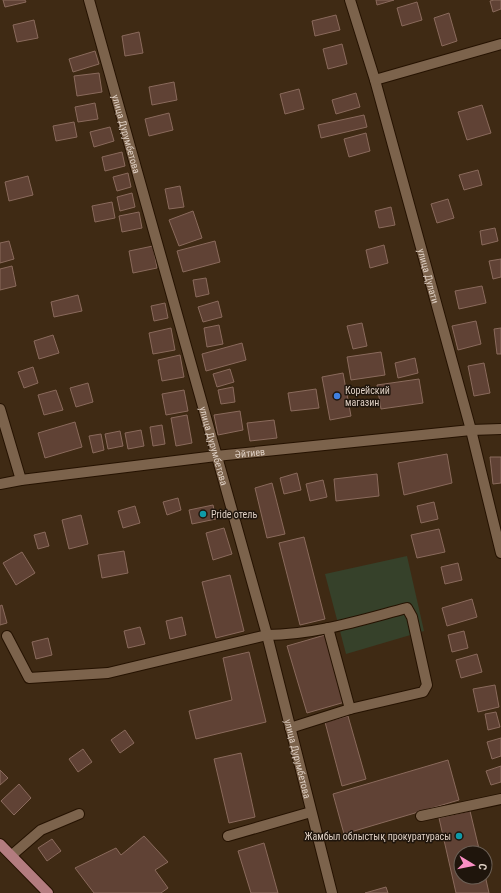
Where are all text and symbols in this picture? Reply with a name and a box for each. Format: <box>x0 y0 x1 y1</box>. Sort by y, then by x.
street label: улица Дурумбетова <box>110 93 142 175</box>
street label: улица Дулати <box>416 247 441 305</box>
place label: Корейский магазин <box>345 385 390 408</box>
marker: Корейский магазин <box>332 391 342 401</box>
street label: улица Дурумбетова <box>197 405 230 487</box>
street label: Әйтиев <box>234 446 266 460</box>
marker: Pride отель <box>198 509 208 519</box>
place label: Pride отель <box>211 509 257 520</box>
street label: улица Дурумбетова <box>282 718 313 800</box>
place label: Жамбыл облыстық прокуратурасы <box>305 831 451 842</box>
marker: Жамбыл облыстық прокуратурасы <box>454 831 464 841</box>
north arrow <box>453 845 493 885</box>
text: С <box>475 862 489 871</box>

